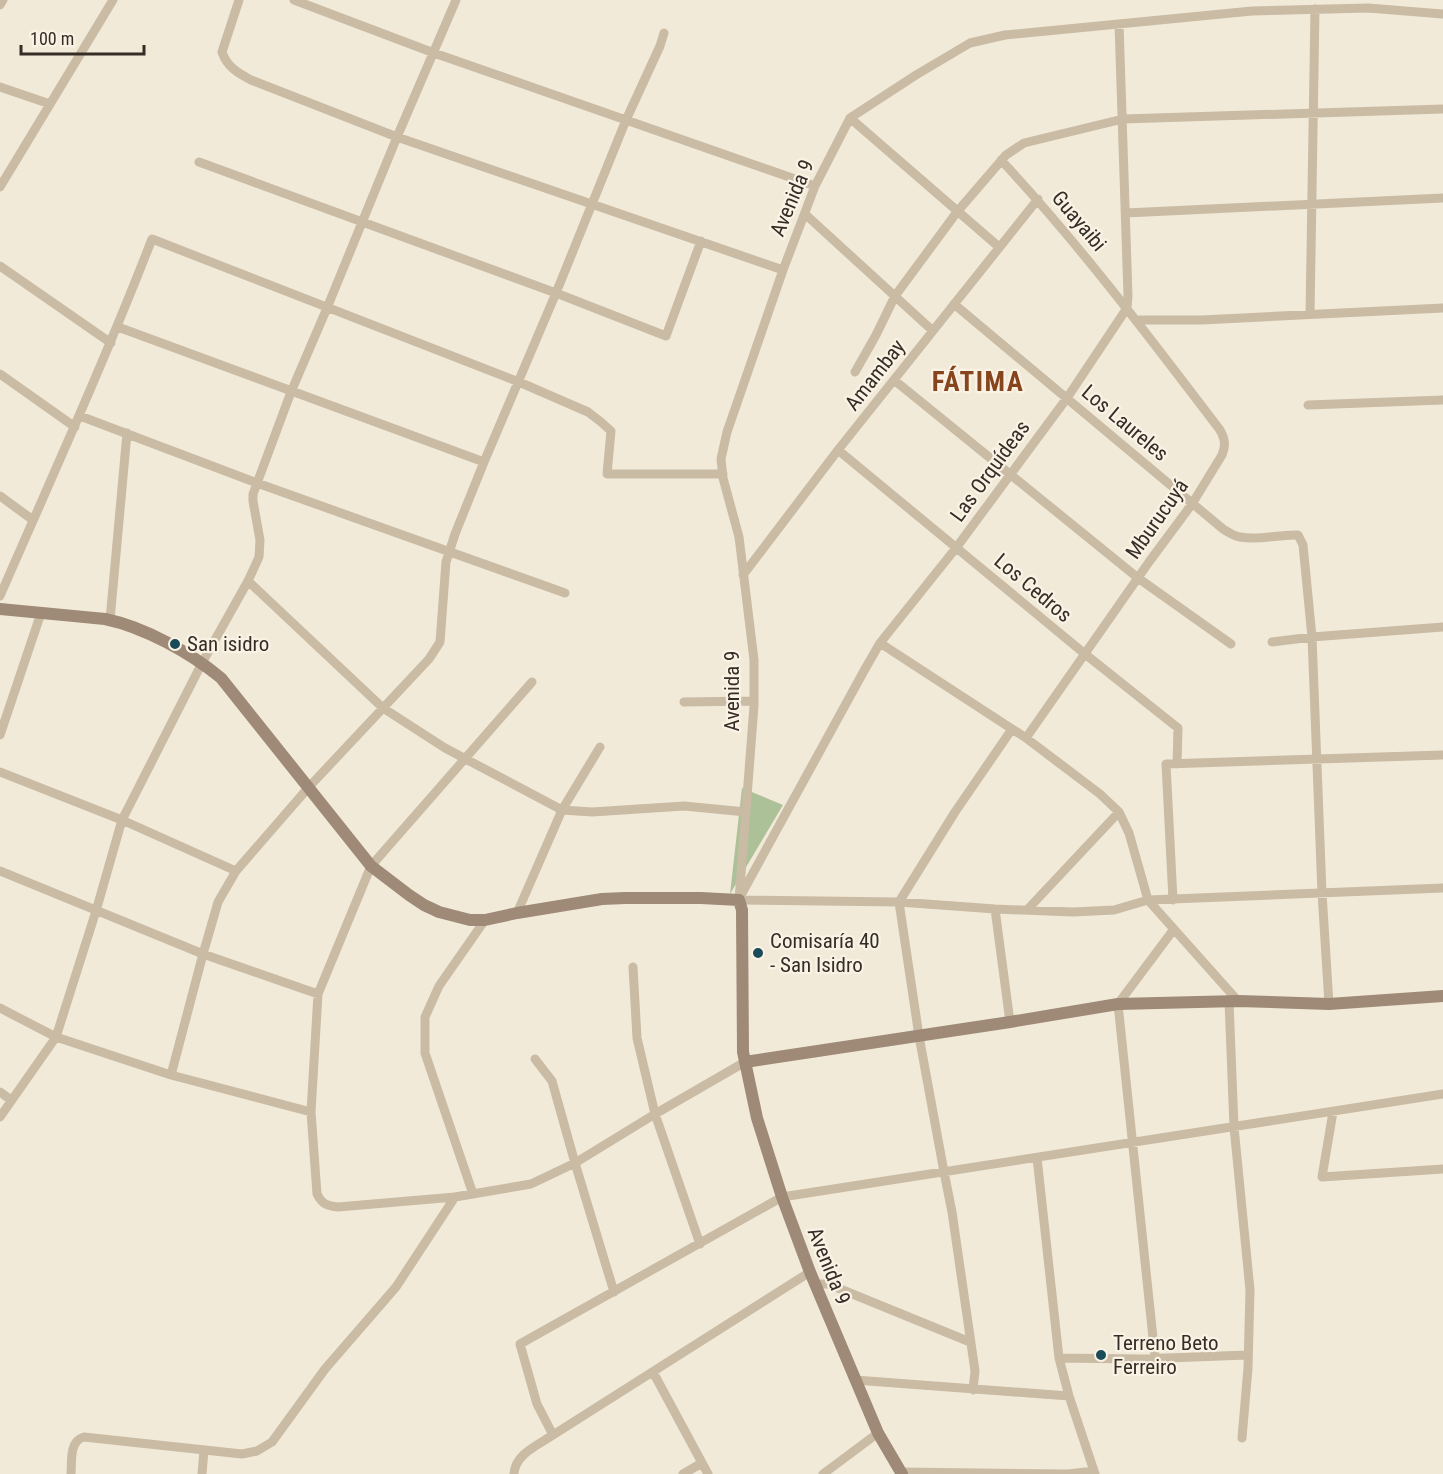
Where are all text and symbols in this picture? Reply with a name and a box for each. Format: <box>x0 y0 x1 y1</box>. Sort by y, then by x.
scale bar <box>21 18 144 56</box>
text: 100 m <box>30 28 74 49</box>
street label: Avenida 9 <box>765 156 819 240</box>
street label: Guayaibi <box>1047 186 1111 256</box>
street label: Amambay <box>840 335 910 415</box>
district label: FÁTIMA <box>932 365 1024 398</box>
street label: Los Laureles <box>1077 380 1173 466</box>
street label: Las Orquídeas <box>945 416 1035 526</box>
street label: Mburucuyá <box>1121 475 1193 563</box>
street label: Los Cedros <box>990 549 1076 627</box>
place label: San isidro <box>187 632 269 656</box>
marker: San isidro <box>168 637 182 651</box>
street label: Avenida 9 <box>720 651 744 731</box>
place label: Comisaría 40 - San Isidro <box>770 929 880 977</box>
marker: Comisaría 40 - San Isidro <box>751 946 765 960</box>
street label: Avenida 9 <box>803 1224 855 1308</box>
place label: Terreno Beto Ferreiro <box>1113 1331 1219 1379</box>
marker: Terreno Beto Ferreiro <box>1094 1348 1108 1362</box>

